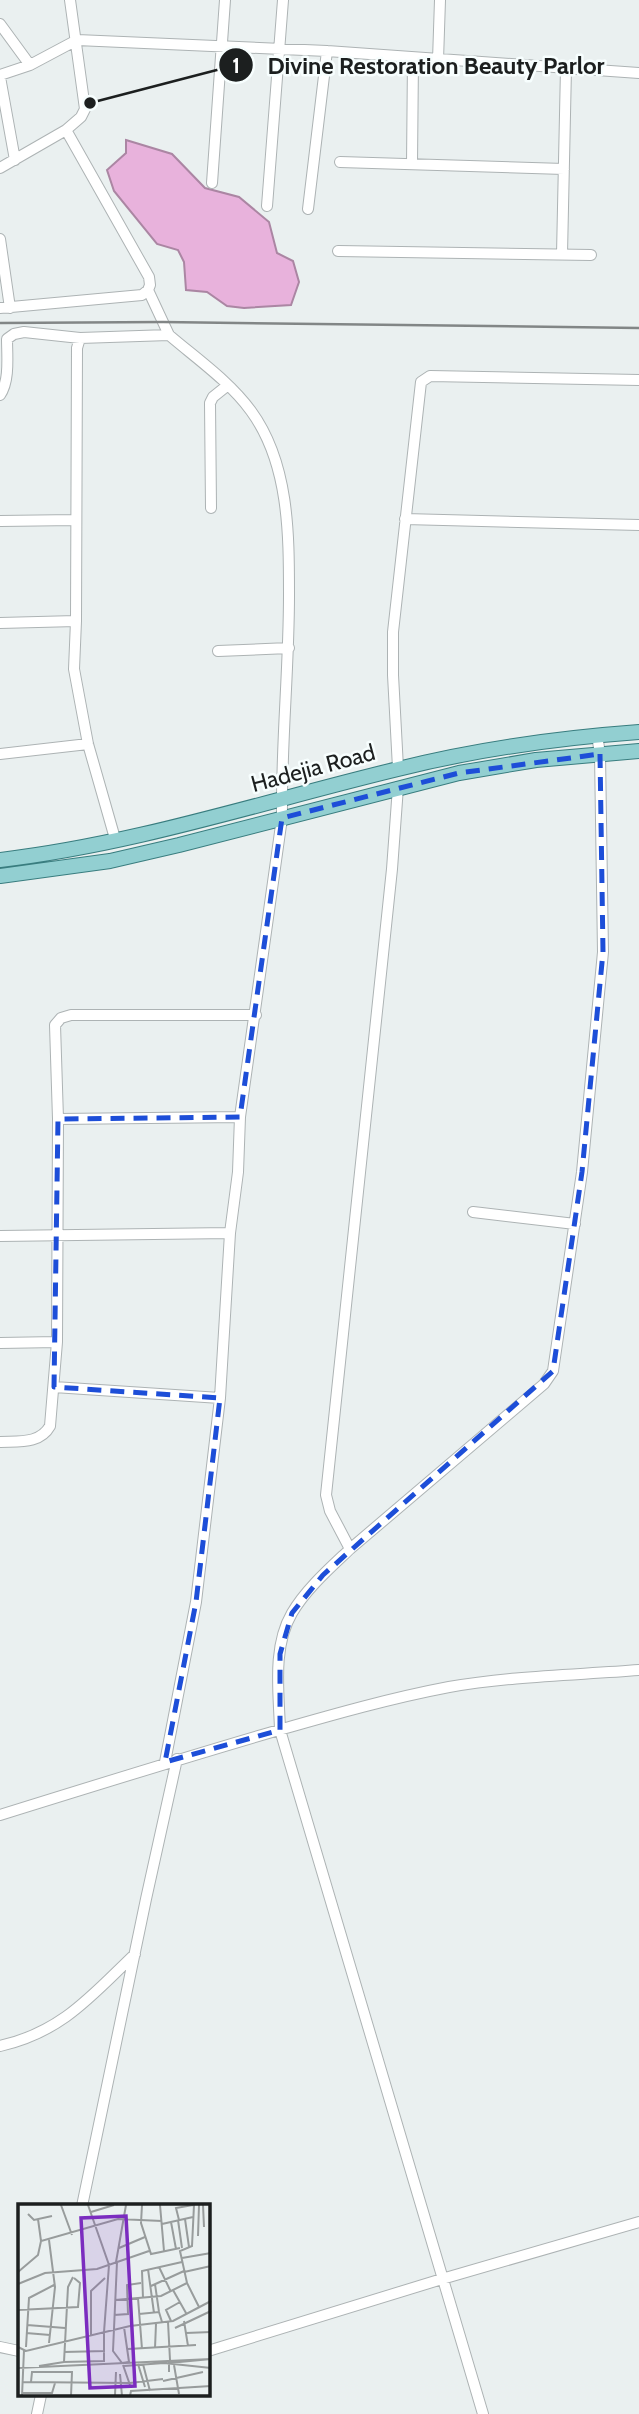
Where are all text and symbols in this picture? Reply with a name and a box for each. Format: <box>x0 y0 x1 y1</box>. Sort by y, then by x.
callout: Divine Restoration Beauty Parlor <box>219 43 619 88</box>
text: Divine Restoration Beauty Parlor <box>267 51 605 80</box>
text: 1 <box>232 53 240 78</box>
street label: Hadejia Road <box>248 738 378 798</box>
inset map <box>18 2204 210 2396</box>

